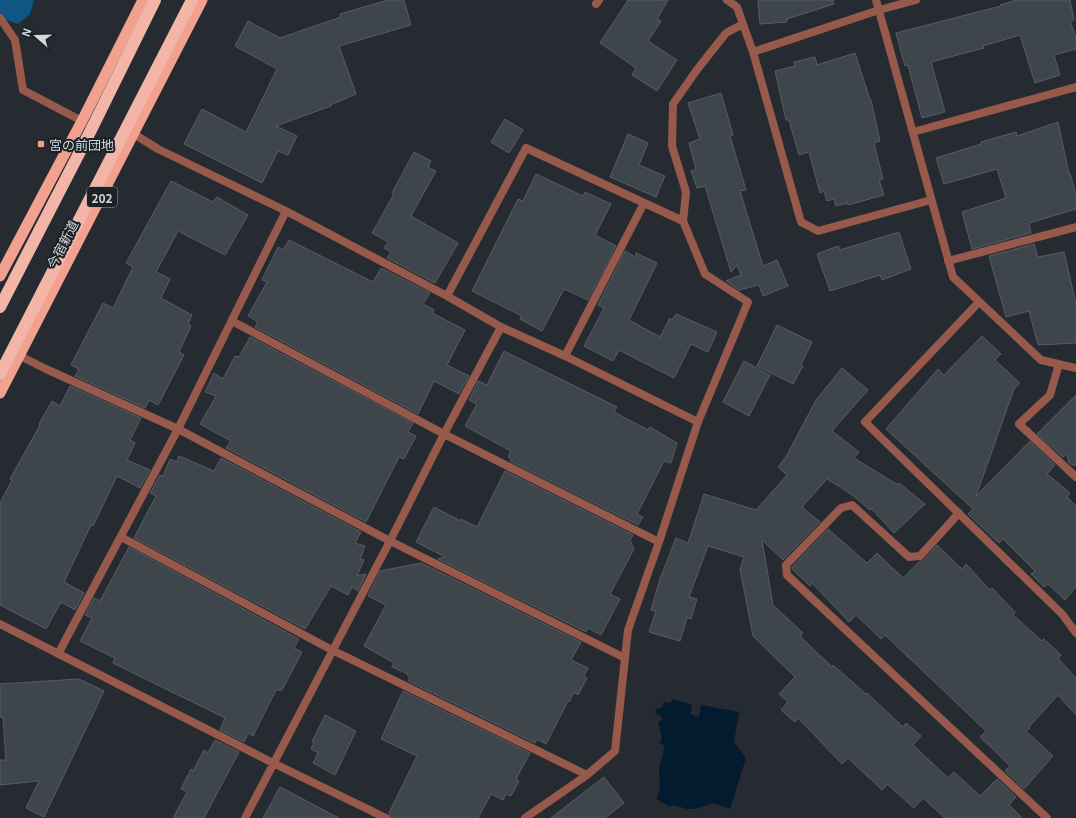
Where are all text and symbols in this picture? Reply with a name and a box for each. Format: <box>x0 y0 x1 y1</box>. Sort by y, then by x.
north arrow <box>16 16 56 56</box>
text: N <box>17 26 35 39</box>
place label: 宮の前団地 <box>49 135 114 154</box>
marker: 宮の前団地 <box>36 139 46 149</box>
road number: 202 <box>87 187 117 207</box>
street label: 今宿新道 <box>42 217 82 271</box>

